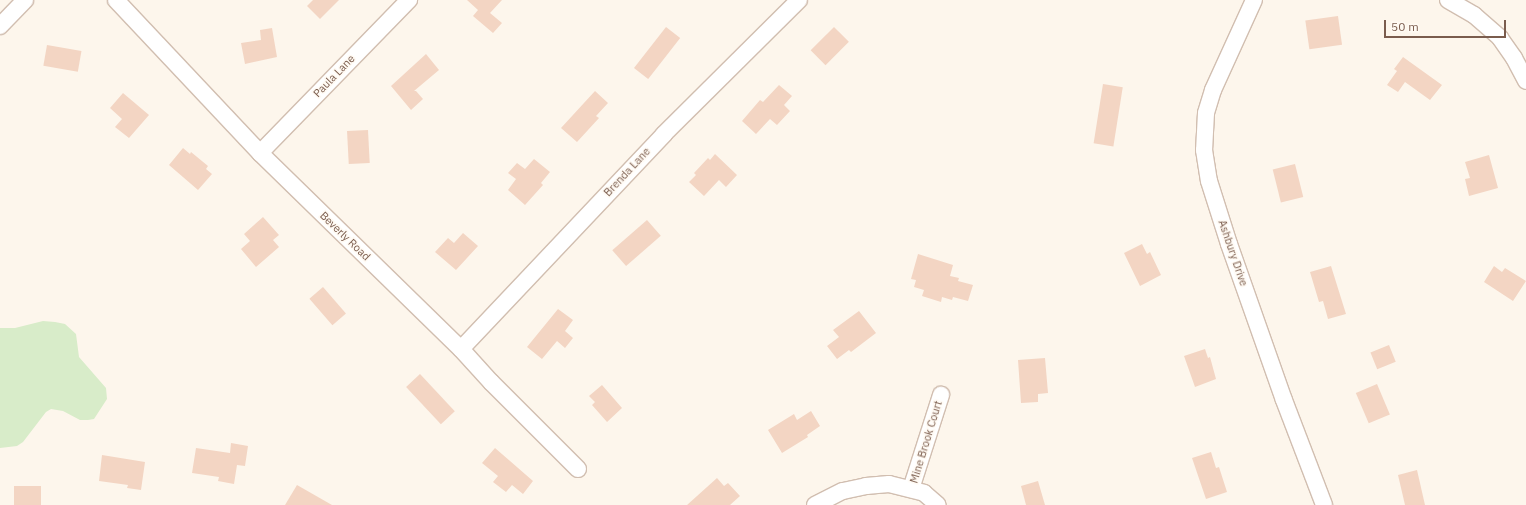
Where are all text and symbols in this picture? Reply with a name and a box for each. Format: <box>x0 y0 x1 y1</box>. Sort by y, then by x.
scale bar <box>1386 12 1508 38</box>
text: 50 m <box>1391 19 1419 34</box>
street label: Paula Lane <box>311 52 357 100</box>
street label: Brenda Lane <box>601 145 653 199</box>
street label: Beverly Road <box>317 209 373 263</box>
street label: Ashbury Drive <box>1216 218 1250 288</box>
street label: Mine Brook Court <box>907 399 945 485</box>

